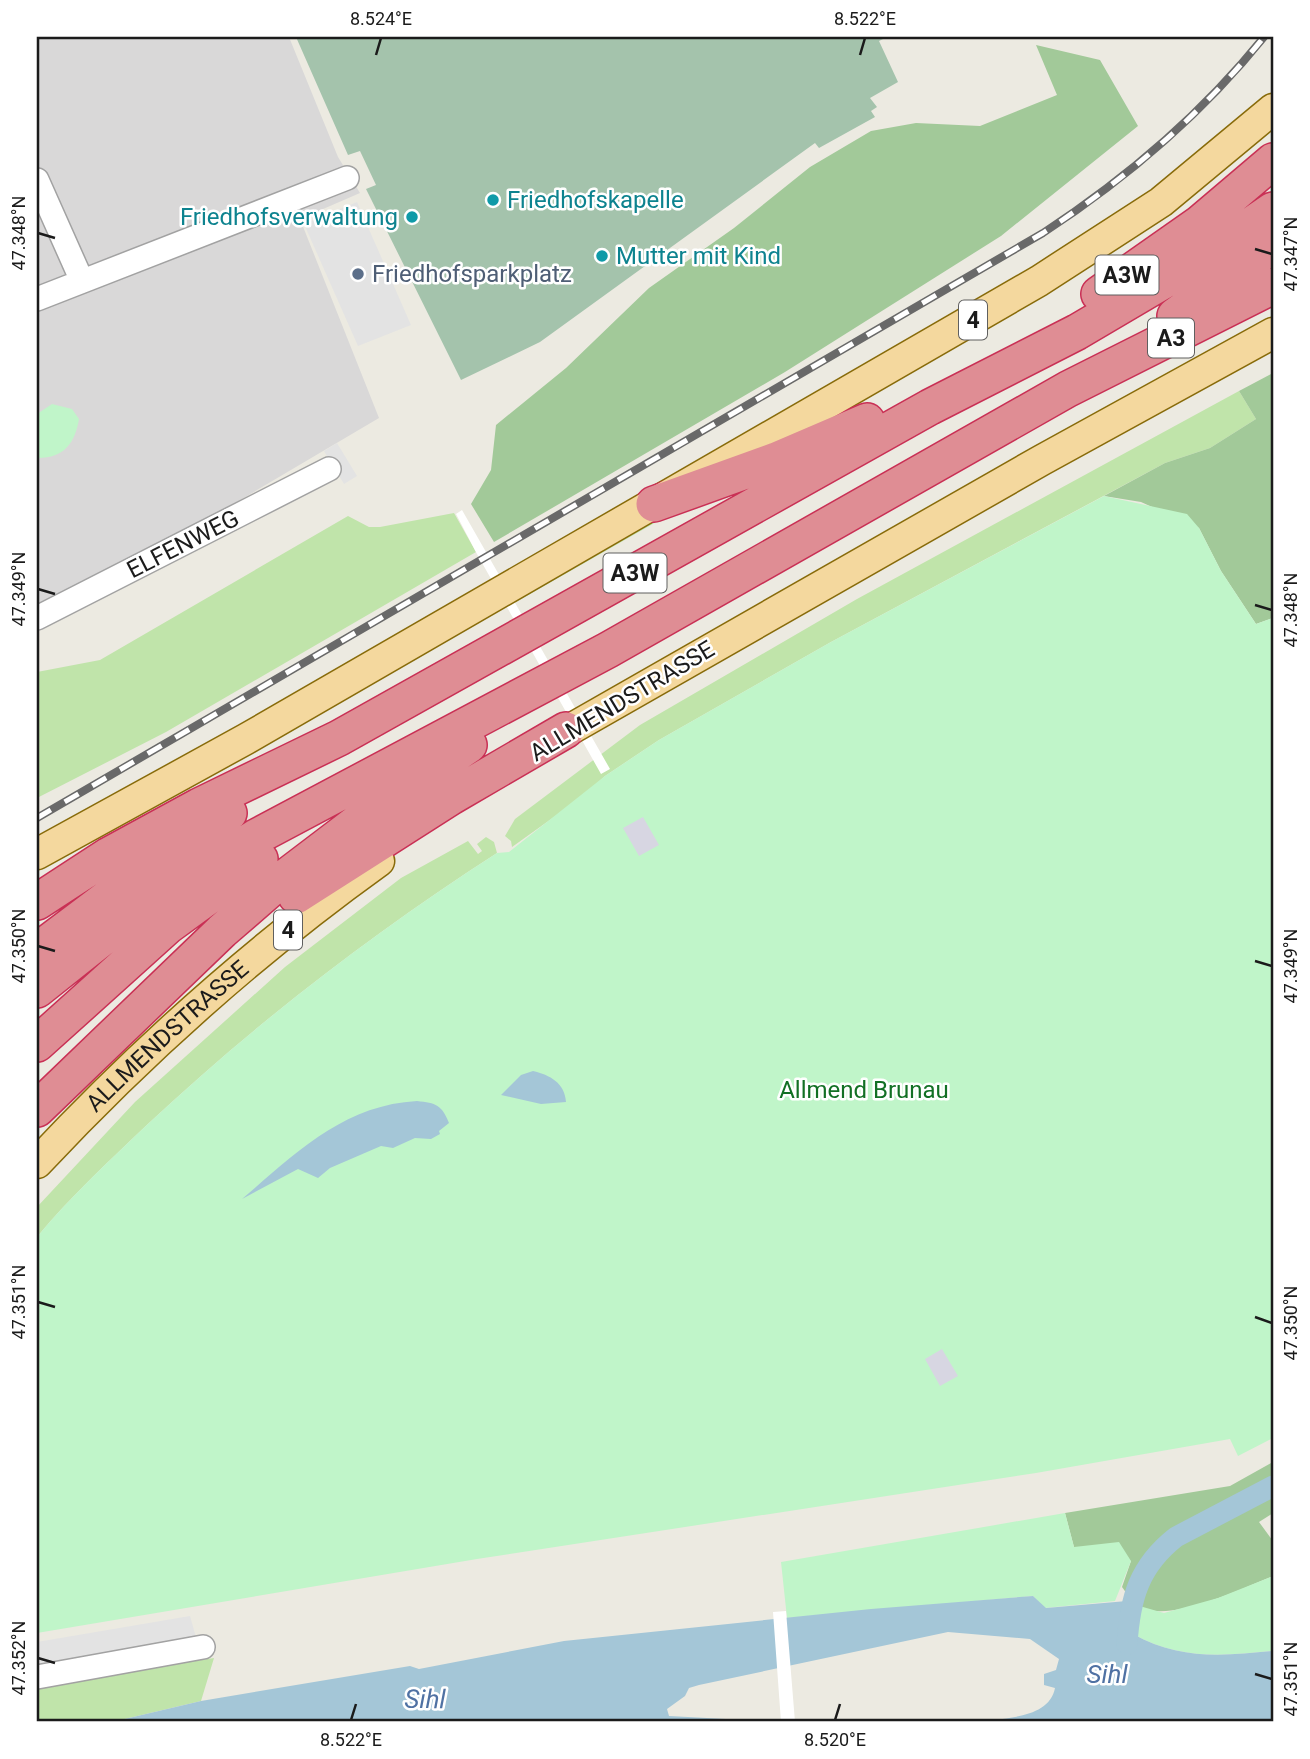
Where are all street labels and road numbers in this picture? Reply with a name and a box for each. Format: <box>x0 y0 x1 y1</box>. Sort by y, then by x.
road number: A3W <box>1096 256 1158 294</box>
road number: 4 <box>959 300 987 340</box>
road number: A3 <box>1148 318 1194 358</box>
street label: ELFENWEG <box>122 504 244 584</box>
road number: A3W <box>604 554 666 593</box>
street label: ALLMENDSTRASSE <box>525 635 719 767</box>
road number: 4 <box>274 911 302 950</box>
street label: ALLMENDSTRASSE <box>81 955 254 1118</box>

